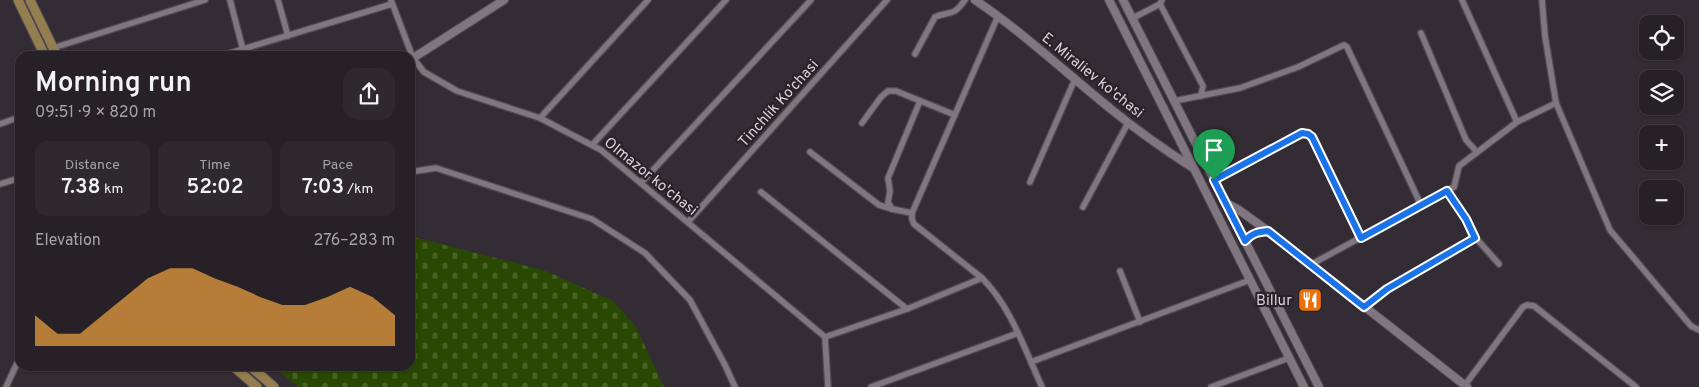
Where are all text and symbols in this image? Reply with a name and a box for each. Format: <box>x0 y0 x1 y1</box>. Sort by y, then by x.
map controls <box>1639 15 1684 225</box>
button: locate <box>1639 15 1684 60</box>
street label: E. Miraliev ko'chasi <box>1037 29 1147 123</box>
street label: Tinchlik Ko’chasi <box>735 56 823 152</box>
text: Morning run <box>35 66 192 102</box>
button: share <box>343 68 395 120</box>
button: layers <box>1639 70 1684 115</box>
text: 09:51 · 9 × 820 m <box>35 103 156 123</box>
button: + <box>1639 125 1684 170</box>
pin <box>1193 129 1235 180</box>
street label: Olmazor ko'chasi <box>600 134 701 221</box>
icon: arrive <box>1200 136 1228 164</box>
text: Distance <box>65 157 120 174</box>
text: Time <box>199 157 231 174</box>
text: Pace <box>322 157 353 174</box>
text: 7.38 <box>61 174 101 201</box>
text: 52:02 <box>186 174 244 201</box>
text: 7:03 <box>302 174 344 201</box>
button: − <box>1639 180 1684 225</box>
text: km <box>101 181 123 198</box>
text: /km <box>344 181 373 198</box>
text: Elevation <box>35 231 101 251</box>
text: 276–283 m <box>314 231 395 251</box>
restaurant icon: Billur <box>1297 287 1323 313</box>
place label: Billur <box>1256 292 1292 311</box>

